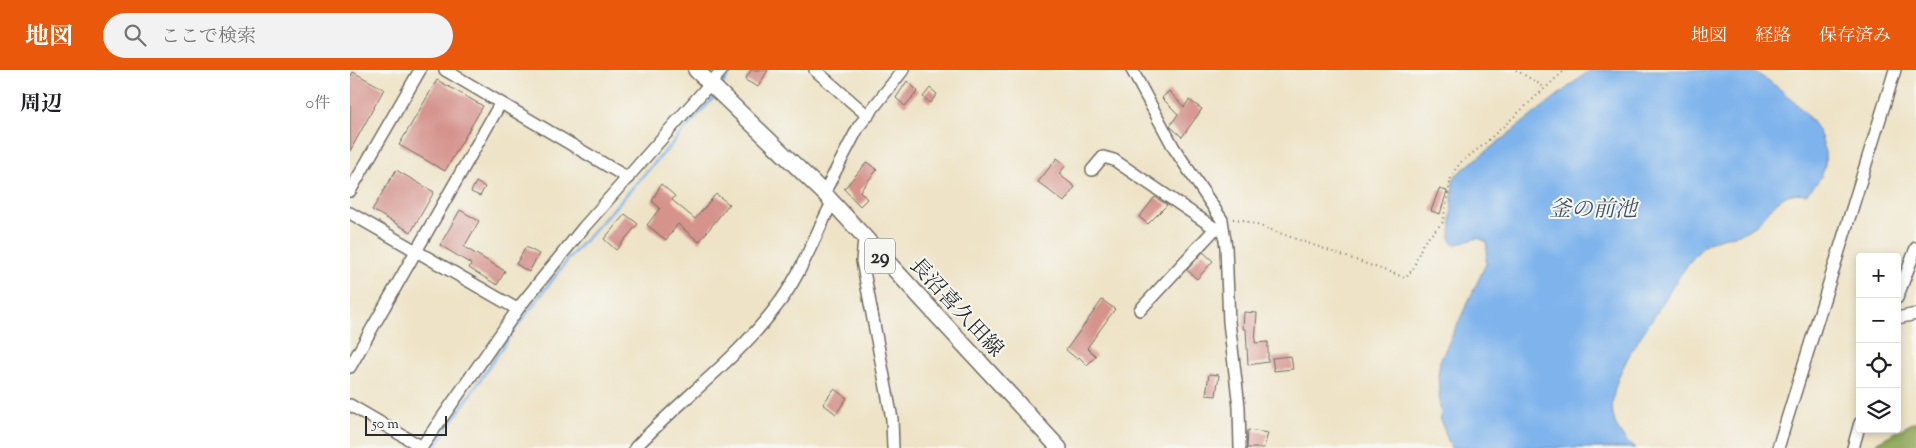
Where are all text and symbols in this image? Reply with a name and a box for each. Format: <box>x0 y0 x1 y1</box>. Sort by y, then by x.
search box <box>103 13 453 58</box>
text: 地図 <box>25 21 73 55</box>
icon: search <box>121 21 149 49</box>
text: ここで検索 <box>161 24 256 51</box>
text: 地図 <box>1691 24 1727 50</box>
text: 経路 <box>1755 24 1791 50</box>
text: 保存済み <box>1819 24 1891 50</box>
text: 周辺 <box>20 90 62 120</box>
text: 0件 <box>306 93 330 116</box>
water label: 釜の前池 <box>1549 195 1640 227</box>
road number: 29 <box>865 238 895 274</box>
street label: 長沼喜久田線 <box>902 252 1009 365</box>
map controls <box>1856 253 1901 433</box>
button: + <box>1856 253 1901 298</box>
button: − <box>1856 298 1901 343</box>
button: locate <box>1856 343 1901 388</box>
button: layers <box>1856 388 1901 433</box>
scale bar <box>365 413 448 436</box>
text: 50 m <box>372 415 399 435</box>

